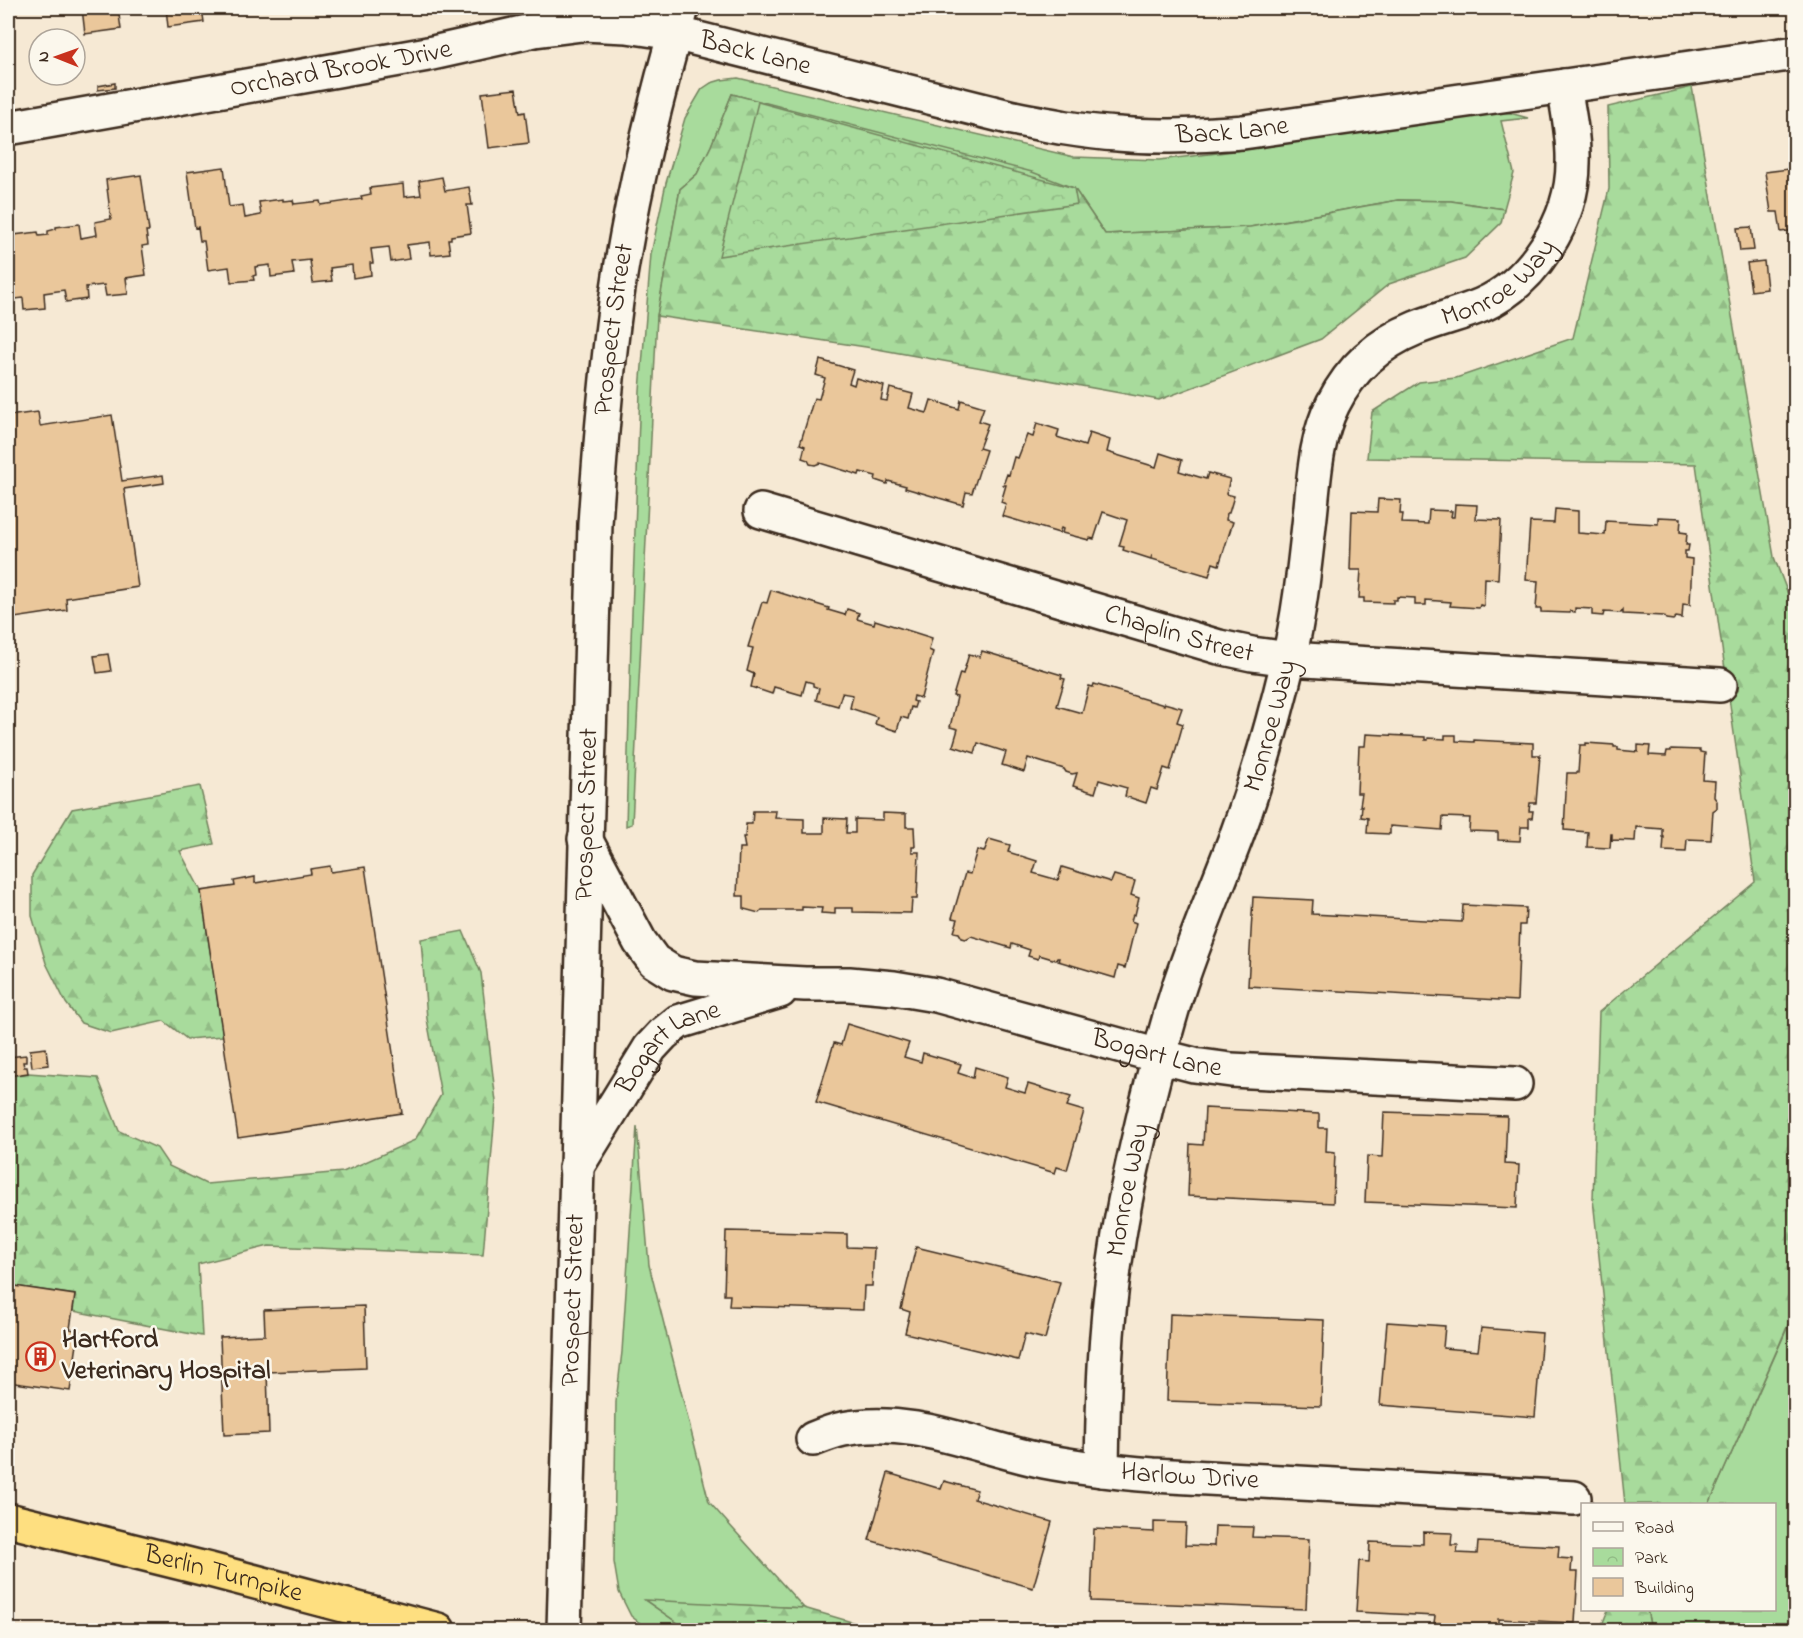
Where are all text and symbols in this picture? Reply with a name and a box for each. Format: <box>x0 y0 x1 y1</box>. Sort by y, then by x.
street label: Back Lane <box>695 20 816 86</box>
north arrow <box>27 27 87 87</box>
street label: Orchard Brook Drive <box>227 30 456 108</box>
text: N <box>32 51 56 62</box>
street label: Back Lane <box>1174 106 1292 155</box>
street label: Monroe Way <box>1437 231 1566 337</box>
street label: Prospect Street <box>584 240 645 417</box>
street label: Chaplin Street <box>1100 595 1257 673</box>
street label: Monroe Way <box>1233 656 1307 797</box>
street label: Prospect Street <box>565 727 609 901</box>
street label: Bogart Lane <box>606 990 726 1103</box>
street label: Bogart Lane <box>1086 1019 1225 1088</box>
street label: Monroe Way <box>1096 1119 1161 1259</box>
street label: Prospect Street <box>551 1213 595 1387</box>
place label: Hartford Veterinary Hospital <box>61 1321 270 1391</box>
building icon: Hartford Veterinary Hospital <box>25 1340 57 1372</box>
street label: Harlow Drive <box>1119 1453 1261 1500</box>
legend <box>1581 1503 1776 1611</box>
text: Road <box>1635 1516 1674 1542</box>
street label: Berlin Turnpike <box>139 1535 308 1613</box>
text: Park <box>1635 1546 1668 1572</box>
text: Building <box>1634 1576 1694 1603</box>

